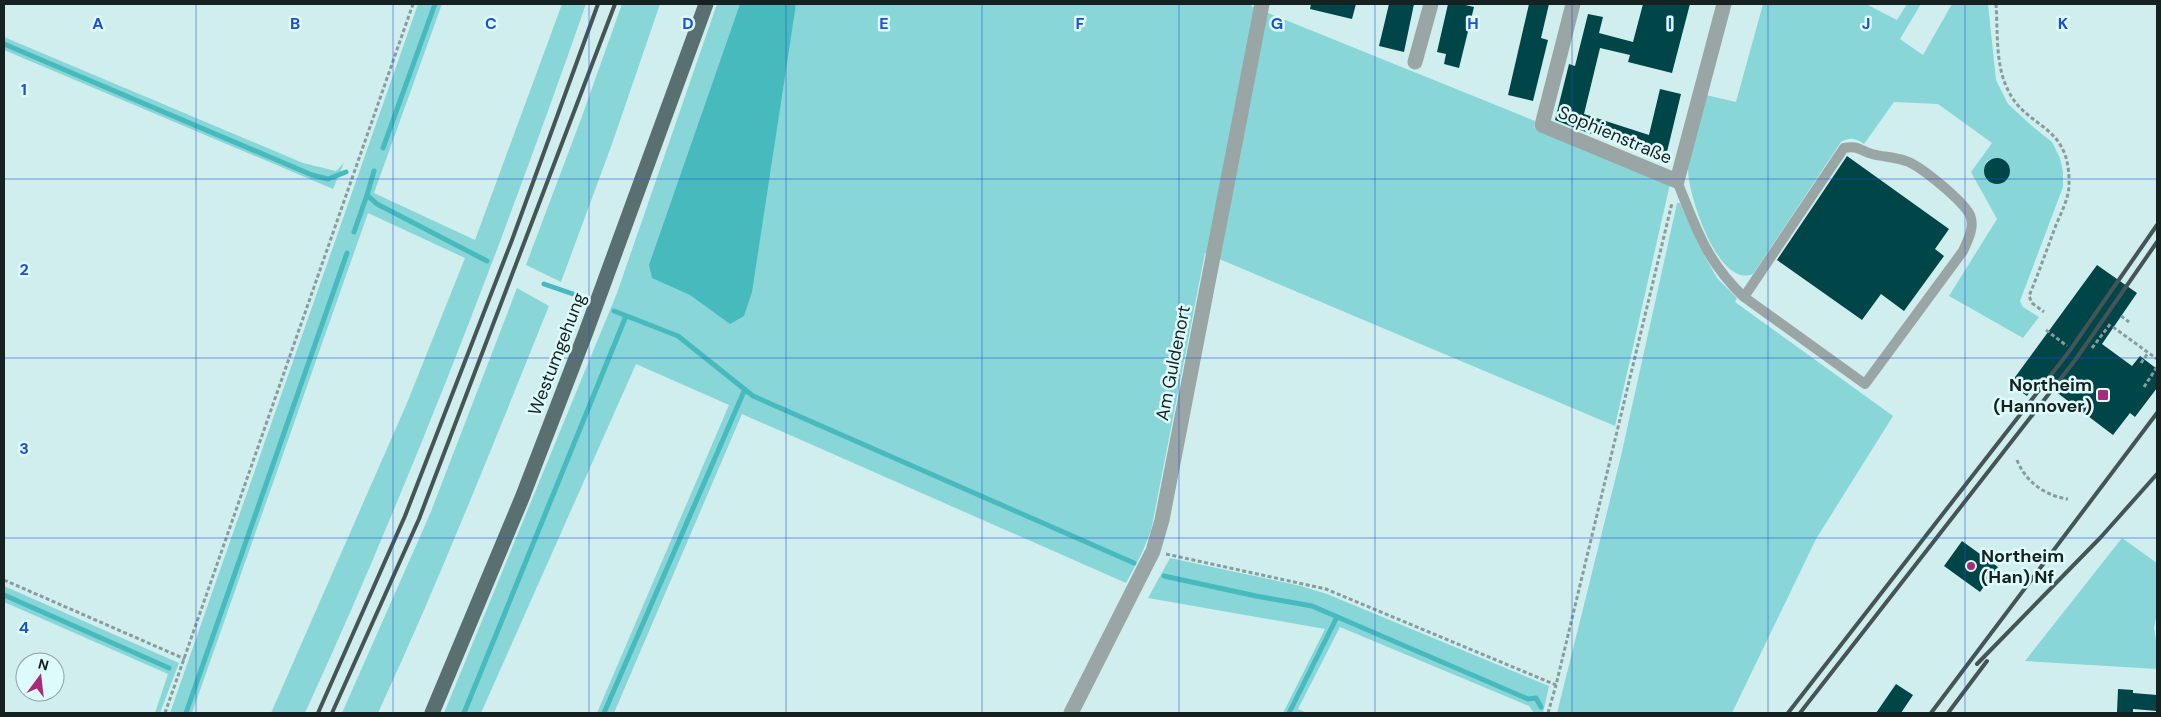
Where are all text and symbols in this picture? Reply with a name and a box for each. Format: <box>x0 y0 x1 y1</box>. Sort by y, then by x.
text: A <box>92 13 104 34</box>
text: B <box>290 13 300 34</box>
text: C <box>485 13 497 34</box>
text: D <box>682 13 694 34</box>
text: E <box>879 13 889 34</box>
text: F <box>1076 13 1085 34</box>
text: G <box>1271 13 1283 34</box>
text: H <box>1467 13 1479 34</box>
text: I <box>1668 13 1672 34</box>
text: J <box>1862 13 1870 34</box>
text: K <box>2058 13 2069 34</box>
text: 1 <box>21 79 27 100</box>
street label: Sophienstraße <box>1554 100 1676 170</box>
text: 2 <box>19 259 29 280</box>
street label: Westumgehung <box>523 289 591 419</box>
street label: Am Guldenort <box>1150 303 1196 423</box>
place label: Northeim (Hannover) <box>1993 373 2092 418</box>
marker: Northeim (Hannover) <box>2096 388 2110 402</box>
text: 3 <box>19 438 29 459</box>
place label: Northeim (Han) Nf <box>1981 544 2064 589</box>
marker: Northeim (Han) Nf <box>1965 560 1977 572</box>
text: 4 <box>19 617 29 638</box>
north arrow <box>15 652 65 702</box>
text: N <box>36 654 51 674</box>

